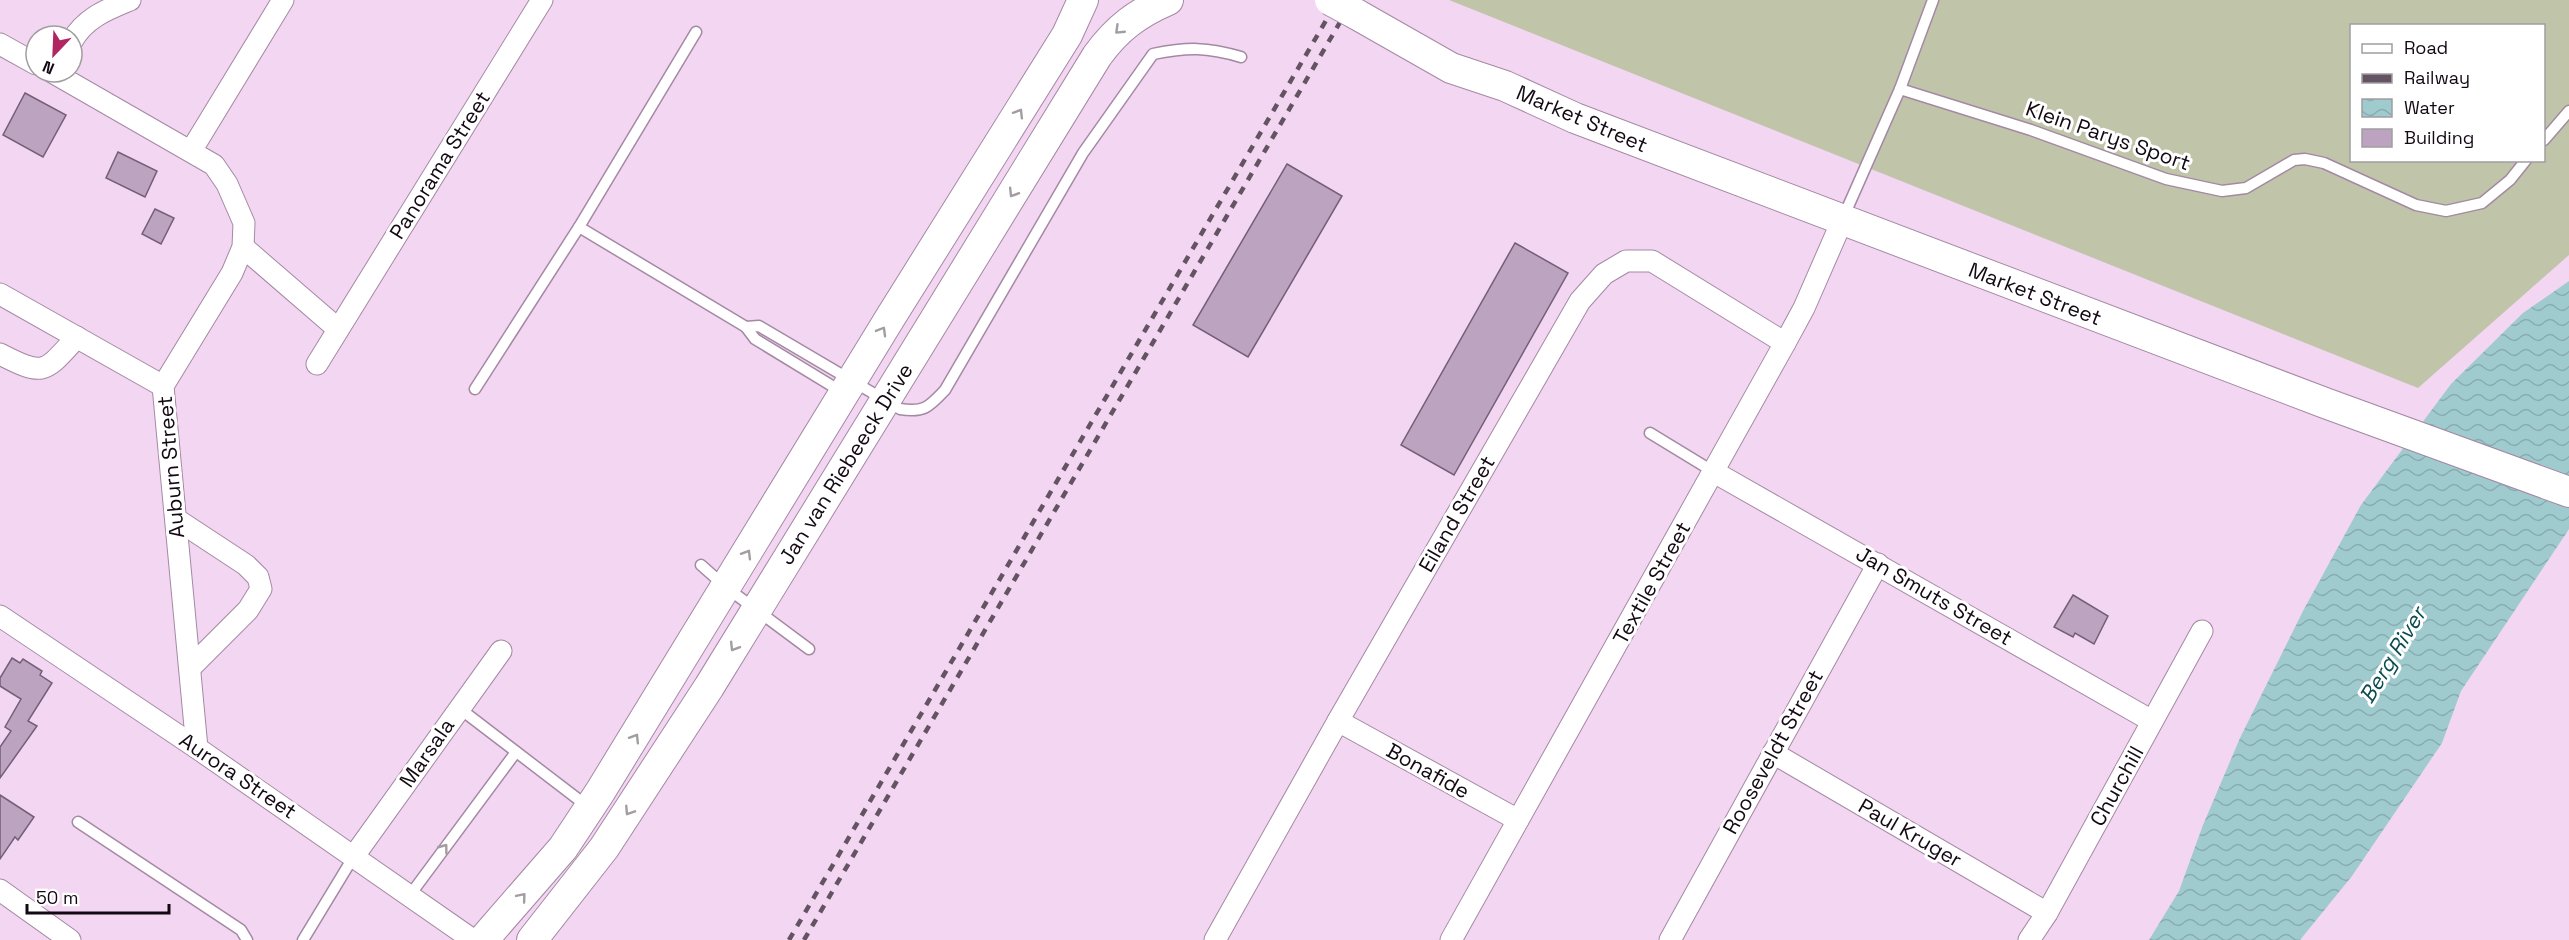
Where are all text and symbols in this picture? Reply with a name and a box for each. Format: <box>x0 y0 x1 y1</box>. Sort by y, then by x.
one-way arrow <box>1115 23 1125 34</box>
north arrow <box>24 24 84 84</box>
legend <box>2350 24 2545 162</box>
text: Road <box>2404 36 2448 59</box>
text: N <box>39 56 57 79</box>
text: Railway <box>2404 66 2470 89</box>
street label: Market Street <box>1512 79 1652 158</box>
street label: Panorama Street <box>383 86 496 244</box>
street label: Klein Parys Sport <box>2022 95 2194 176</box>
text: Water <box>2404 96 2455 119</box>
one-way arrow <box>1011 109 1023 119</box>
text: Building <box>2404 126 2474 149</box>
one-way arrow <box>1008 187 1020 197</box>
street label: Market Street <box>1965 256 2105 331</box>
one-way arrow <box>874 327 886 337</box>
street label: Jan van Riebeeck Drive <box>773 358 919 569</box>
street label: Auburn Street <box>151 395 190 539</box>
street label: Eiland Street <box>1412 451 1501 577</box>
street label: Textile Street <box>1607 517 1696 649</box>
street label: Jan Smuts Street <box>1851 540 2017 651</box>
one-way arrow <box>740 549 751 560</box>
water label: Berg River <box>2352 600 2433 708</box>
one-way arrow <box>730 641 742 651</box>
street label: Rooseveldt Street <box>1716 665 1829 839</box>
street label: Marsala <box>393 713 460 792</box>
street label: Aurora Street <box>174 726 302 825</box>
one-way arrow <box>627 734 639 744</box>
street label: Bonafide <box>1382 737 1475 804</box>
street label: Churchill <box>2084 741 2150 831</box>
street label: Paul Kruger <box>1854 792 1967 873</box>
one-way arrow <box>625 804 636 815</box>
one-way arrow <box>437 843 448 854</box>
scale bar <box>27 877 170 915</box>
text: 50 m <box>36 886 78 909</box>
one-way arrow <box>515 893 526 904</box>

